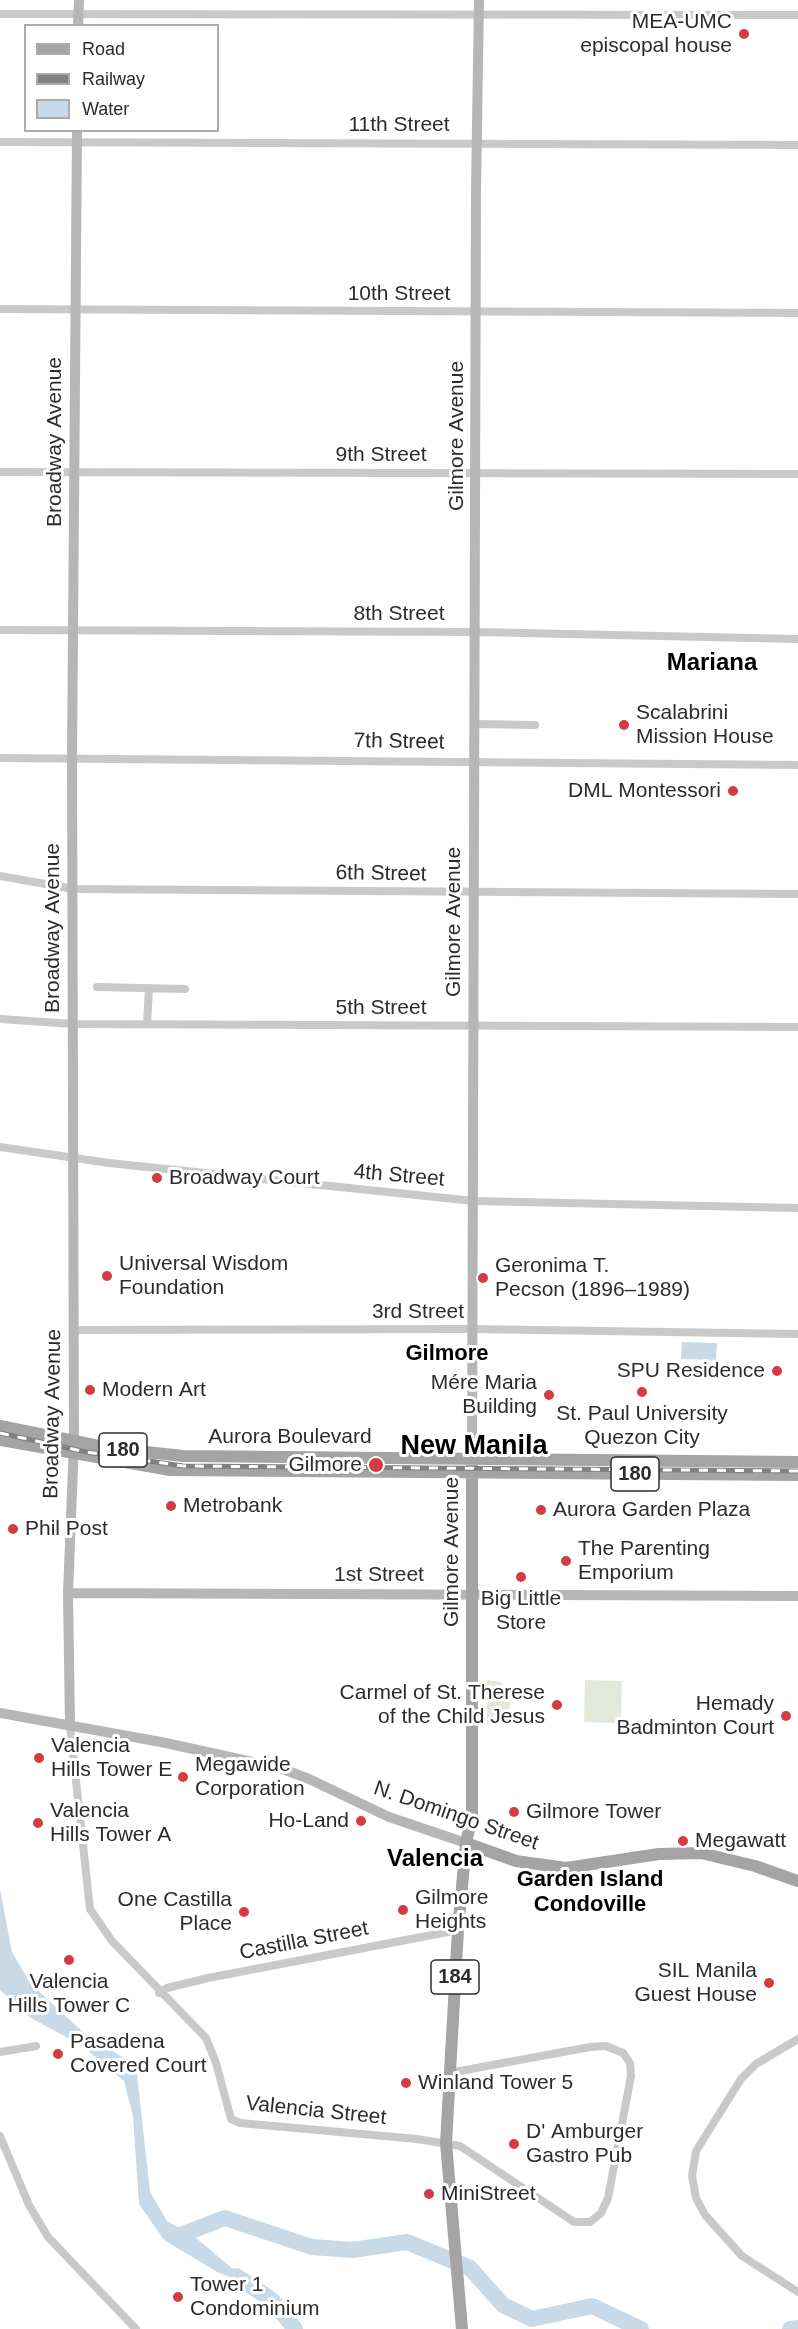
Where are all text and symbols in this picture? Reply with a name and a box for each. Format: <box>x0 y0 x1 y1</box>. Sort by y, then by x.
place label: MEA-UMC episcopal house <box>580 9 732 59</box>
legend <box>24 24 219 132</box>
marker: MEA-UMC episcopal house <box>737 27 751 41</box>
text: Road <box>82 39 125 59</box>
text: Railway <box>82 69 145 89</box>
text: Water <box>82 99 129 119</box>
street label: 11th Street <box>348 112 450 138</box>
street label: 10th Street <box>348 281 450 307</box>
street label: Broadway Avenue <box>42 357 68 527</box>
street label: Gilmore Avenue <box>444 361 470 511</box>
street label: 9th Street <box>335 442 427 468</box>
street label: 8th Street <box>353 601 445 627</box>
district label: Mariana <box>667 649 757 677</box>
place label: Scalabrini Mission House <box>636 700 774 750</box>
marker: Scalabrini Mission House <box>617 718 631 732</box>
street label: 7th Street <box>353 729 445 755</box>
place label: DML Montessori <box>568 778 721 804</box>
marker: DML Montessori <box>726 784 740 798</box>
street label: Broadway Avenue <box>40 843 66 1013</box>
street label: Gilmore Avenue <box>441 847 467 997</box>
street label: 6th Street <box>335 861 427 887</box>
street label: 5th Street <box>335 995 427 1021</box>
street label: 4th Street <box>353 1159 445 1193</box>
place label: Broadway Court <box>169 1165 320 1191</box>
marker: Broadway Court <box>150 1171 164 1185</box>
place label: Universal Wisdom Foundation <box>119 1251 288 1301</box>
place label: Geronima T. Pecson (1896–1989) <box>495 1253 690 1303</box>
marker: Universal Wisdom Foundation <box>100 1269 114 1283</box>
marker: Geronima T. Pecson (1896–1989) <box>476 1271 490 1285</box>
street label: 3rd Street <box>372 1299 464 1325</box>
street label: Broadway Avenue <box>39 1329 67 1499</box>
district label: Gilmore <box>405 1341 489 1367</box>
place label: SPU Residence <box>617 1358 765 1384</box>
marker: SPU Residence <box>770 1364 784 1378</box>
place label: Mére Maria Building <box>431 1370 537 1420</box>
place label: Modern Art <box>102 1377 206 1403</box>
marker: Modern Art <box>83 1383 97 1397</box>
marker: St. Paul University Quezon City <box>635 1385 649 1399</box>
marker: Mére Maria Building <box>542 1388 556 1402</box>
place label: St. Paul University Quezon City <box>556 1401 728 1451</box>
street label: Aurora Boulevard <box>208 1424 372 1450</box>
district label: New Manila <box>400 1431 548 1463</box>
road number: 180 <box>99 1433 147 1467</box>
place label: Gilmore <box>288 1452 362 1478</box>
marker: Gilmore <box>367 1456 385 1474</box>
road number: 180 <box>611 1457 659 1491</box>
street label: Gilmore Avenue <box>439 1477 465 1627</box>
place label: Metrobank <box>183 1493 282 1519</box>
place label: Aurora Garden Plaza <box>553 1497 750 1523</box>
marker: Metrobank <box>164 1499 178 1513</box>
marker: Aurora Garden Plaza <box>534 1503 548 1517</box>
place label: Phil Post <box>25 1516 108 1542</box>
marker: Phil Post <box>6 1522 20 1536</box>
place label: The Parenting Emporium <box>578 1536 710 1586</box>
marker: The Parenting Emporium <box>559 1554 573 1568</box>
street label: 1st Street <box>334 1562 424 1588</box>
marker: Big Little Store <box>514 1570 528 1584</box>
place label: Big Little Store <box>481 1586 561 1636</box>
place label: Carmel of St. Therese of the Child Jesus <box>340 1680 545 1730</box>
place label: Hemady Badminton Court <box>616 1691 774 1741</box>
marker: Carmel of St. Therese of the Child Jesus <box>550 1698 564 1712</box>
marker: Hemady Badminton Court <box>779 1709 793 1723</box>
place label: Valencia Hills Tower E <box>51 1733 172 1783</box>
marker: Valencia Hills Tower E <box>32 1751 46 1765</box>
place label: Megawide Corporation <box>195 1752 305 1802</box>
marker: Megawide Corporation <box>176 1770 190 1784</box>
street label: N. Domingo Street <box>370 1776 542 1856</box>
place label: Valencia Hills Tower A <box>50 1798 171 1848</box>
place label: Gilmore Tower <box>526 1799 661 1825</box>
marker: Gilmore Tower <box>507 1805 521 1819</box>
place label: Ho-Land <box>268 1808 349 1834</box>
marker: Ho-Land <box>354 1814 368 1828</box>
marker: Valencia Hills Tower A <box>31 1816 45 1830</box>
place label: Megawatt <box>695 1828 786 1854</box>
marker: Megawatt <box>676 1834 690 1848</box>
district label: Valencia <box>387 1845 483 1873</box>
district label: Garden Island Condoville <box>517 1867 663 1918</box>
place label: Gilmore Heights <box>415 1885 489 1935</box>
place label: One Castilla Place <box>118 1887 232 1937</box>
marker: Gilmore Heights <box>396 1903 410 1917</box>
marker: One Castilla Place <box>237 1905 251 1919</box>
street label: Castilla Street <box>237 1916 371 1966</box>
marker: Valencia Hills Tower C <box>62 1953 76 1967</box>
place label: SIL Manila Guest House <box>634 1958 757 2008</box>
road number: 184 <box>431 1960 479 1994</box>
place label: Valencia Hills Tower C <box>8 1969 130 2019</box>
marker: SIL Manila Guest House <box>762 1976 776 1990</box>
place label: Pasadena Covered Court <box>70 2029 207 2079</box>
marker: Pasadena Covered Court <box>51 2047 65 2061</box>
place label: Winland Tower 5 <box>418 2070 573 2096</box>
marker: Winland Tower 5 <box>399 2076 413 2090</box>
street label: Valencia Street <box>245 2091 387 2131</box>
place label: D' Amburger Gastro Pub <box>526 2119 643 2169</box>
marker: D' Amburger Gastro Pub <box>507 2137 521 2151</box>
place label: MiniStreet <box>441 2181 536 2207</box>
marker: MiniStreet <box>422 2187 436 2201</box>
place label: Tower 1 Condominium <box>190 2272 320 2322</box>
marker: Tower 1 Condominium <box>171 2290 185 2304</box>

